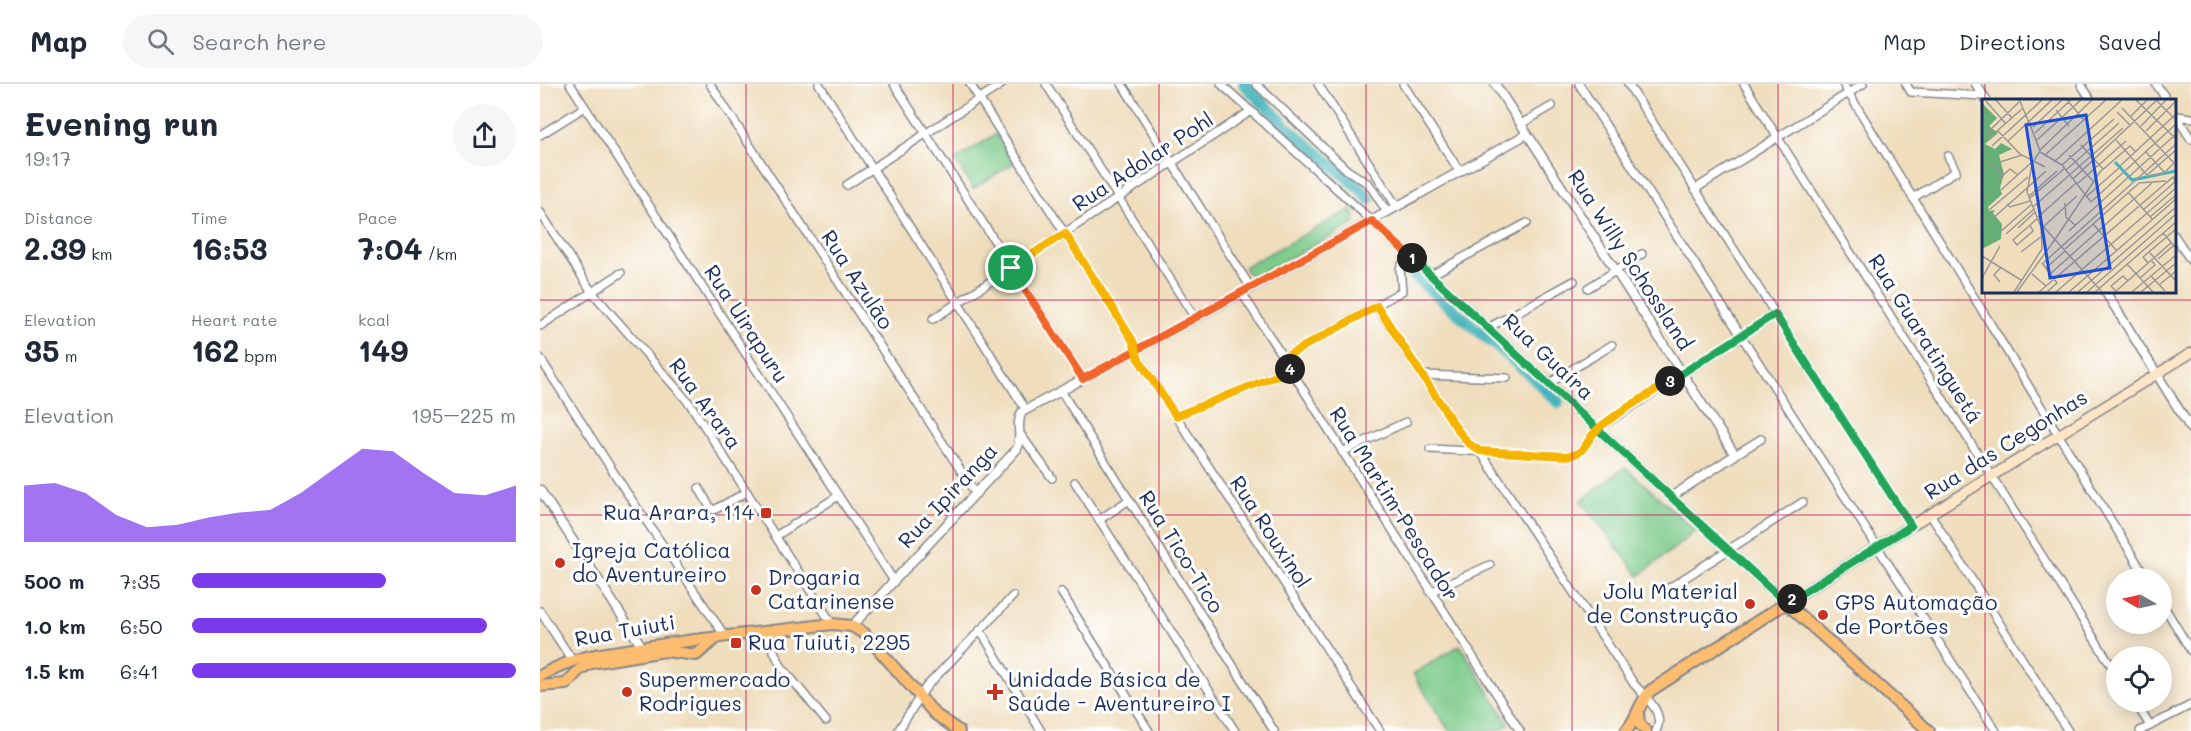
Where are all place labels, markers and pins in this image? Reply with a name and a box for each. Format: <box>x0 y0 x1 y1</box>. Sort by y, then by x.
pin <box>985 242 1036 293</box>
pin: 1 <box>1397 243 1427 273</box>
pin: 4 <box>1275 354 1305 384</box>
pin: 3 <box>1655 366 1685 396</box>
place label: Rua Arara, 114 <box>603 498 755 525</box>
marker: Rua Arara, 114 <box>759 506 773 520</box>
place label: Igreja Católica do Aventureiro <box>572 536 731 587</box>
marker: Igreja Católica do Aventureiro <box>553 556 567 570</box>
place label: Drogaria Catarinense <box>768 563 895 614</box>
place label: Jolu Material de Construção <box>1587 577 1738 628</box>
marker: Drogaria Catarinense <box>749 583 763 597</box>
pin: 2 <box>1777 584 1807 614</box>
place label: GPS Automação de Portões <box>1835 588 1997 639</box>
marker: Jolu Material de Construção <box>1743 597 1757 611</box>
marker: GPS Automação de Portões <box>1816 608 1830 622</box>
place label: Rua Tuiuti, 2295 <box>748 628 911 655</box>
marker: Rua Tuiuti, 2295 <box>729 636 743 650</box>
place label: Supermercado Rodrigues <box>639 665 790 716</box>
place label: Unidade Básica de Saúde - Aventureiro I <box>1008 665 1231 716</box>
marker: Unidade Básica de Saúde - Aventureiro I <box>986 683 1004 701</box>
marker: Supermercado Rodrigues <box>620 685 634 699</box>

